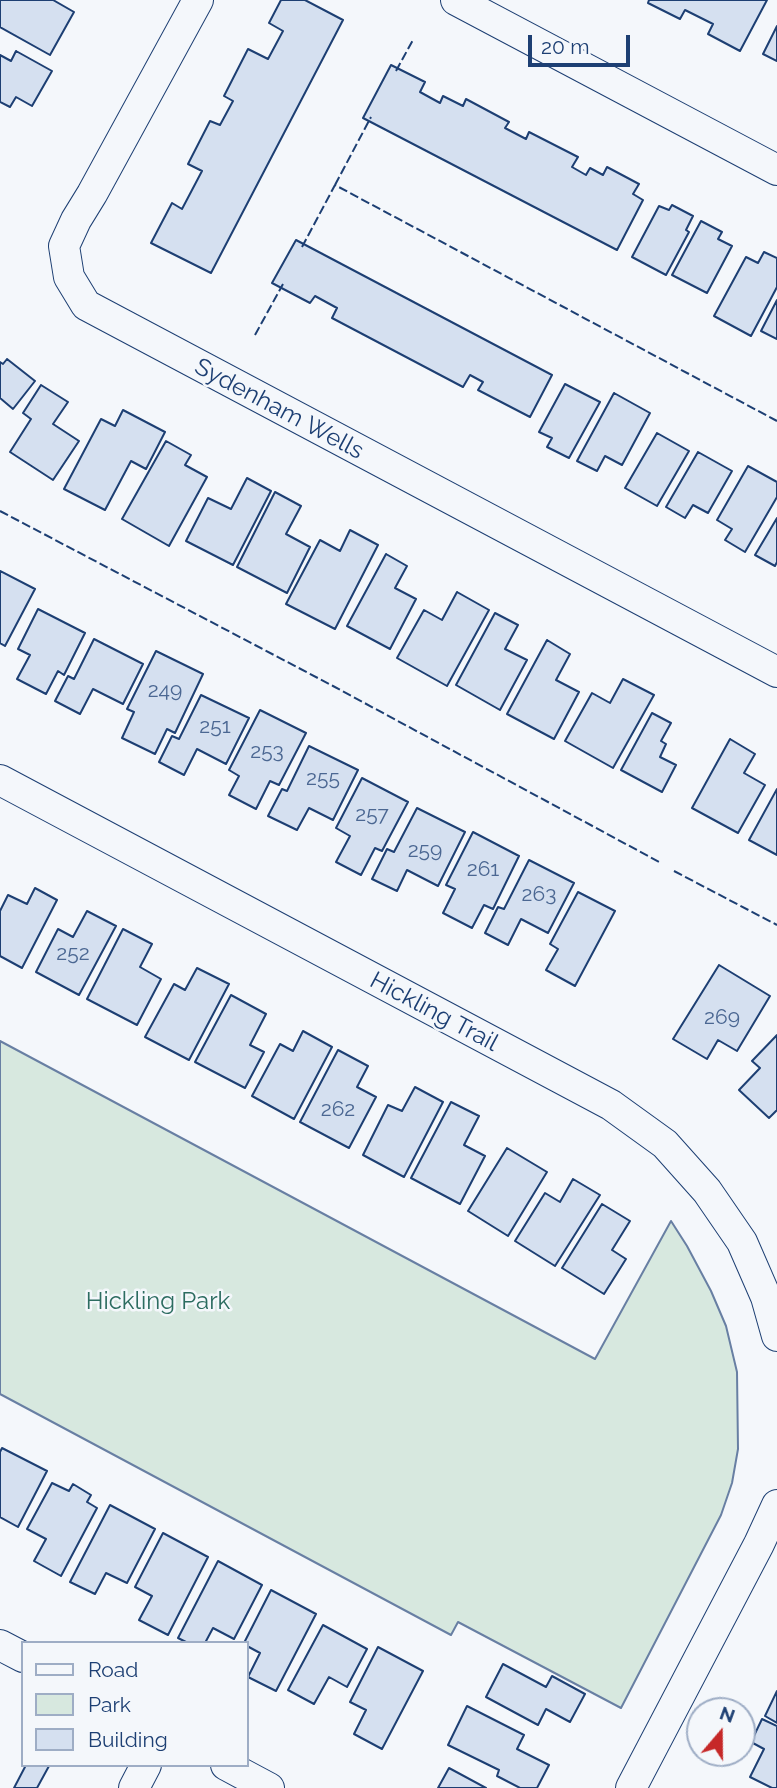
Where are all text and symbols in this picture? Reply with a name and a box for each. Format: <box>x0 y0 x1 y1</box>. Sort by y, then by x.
scale bar <box>532 21 634 65</box>
text: 20 m <box>541 34 589 59</box>
street label: Sydenham Wells <box>190 352 368 466</box>
house number: 249 <box>148 678 182 704</box>
house number: 251 <box>199 714 231 740</box>
house number: 253 <box>250 739 284 765</box>
house number: 255 <box>306 766 340 792</box>
house number: 257 <box>355 802 389 828</box>
house number: 259 <box>408 838 442 864</box>
house number: 261 <box>467 857 499 883</box>
house number: 263 <box>522 882 556 908</box>
house number: 252 <box>56 941 90 967</box>
street label: Hickling Trail <box>365 966 503 1058</box>
house number: 269 <box>704 1005 740 1031</box>
house number: 262 <box>321 1097 355 1123</box>
park label: Hickling Park <box>86 1288 230 1316</box>
legend <box>21 1641 248 1767</box>
text: Road <box>88 1657 138 1682</box>
text: Park <box>88 1692 131 1717</box>
north arrow <box>686 1697 756 1767</box>
text: N <box>717 1701 738 1727</box>
text: Building <box>88 1727 168 1752</box>

